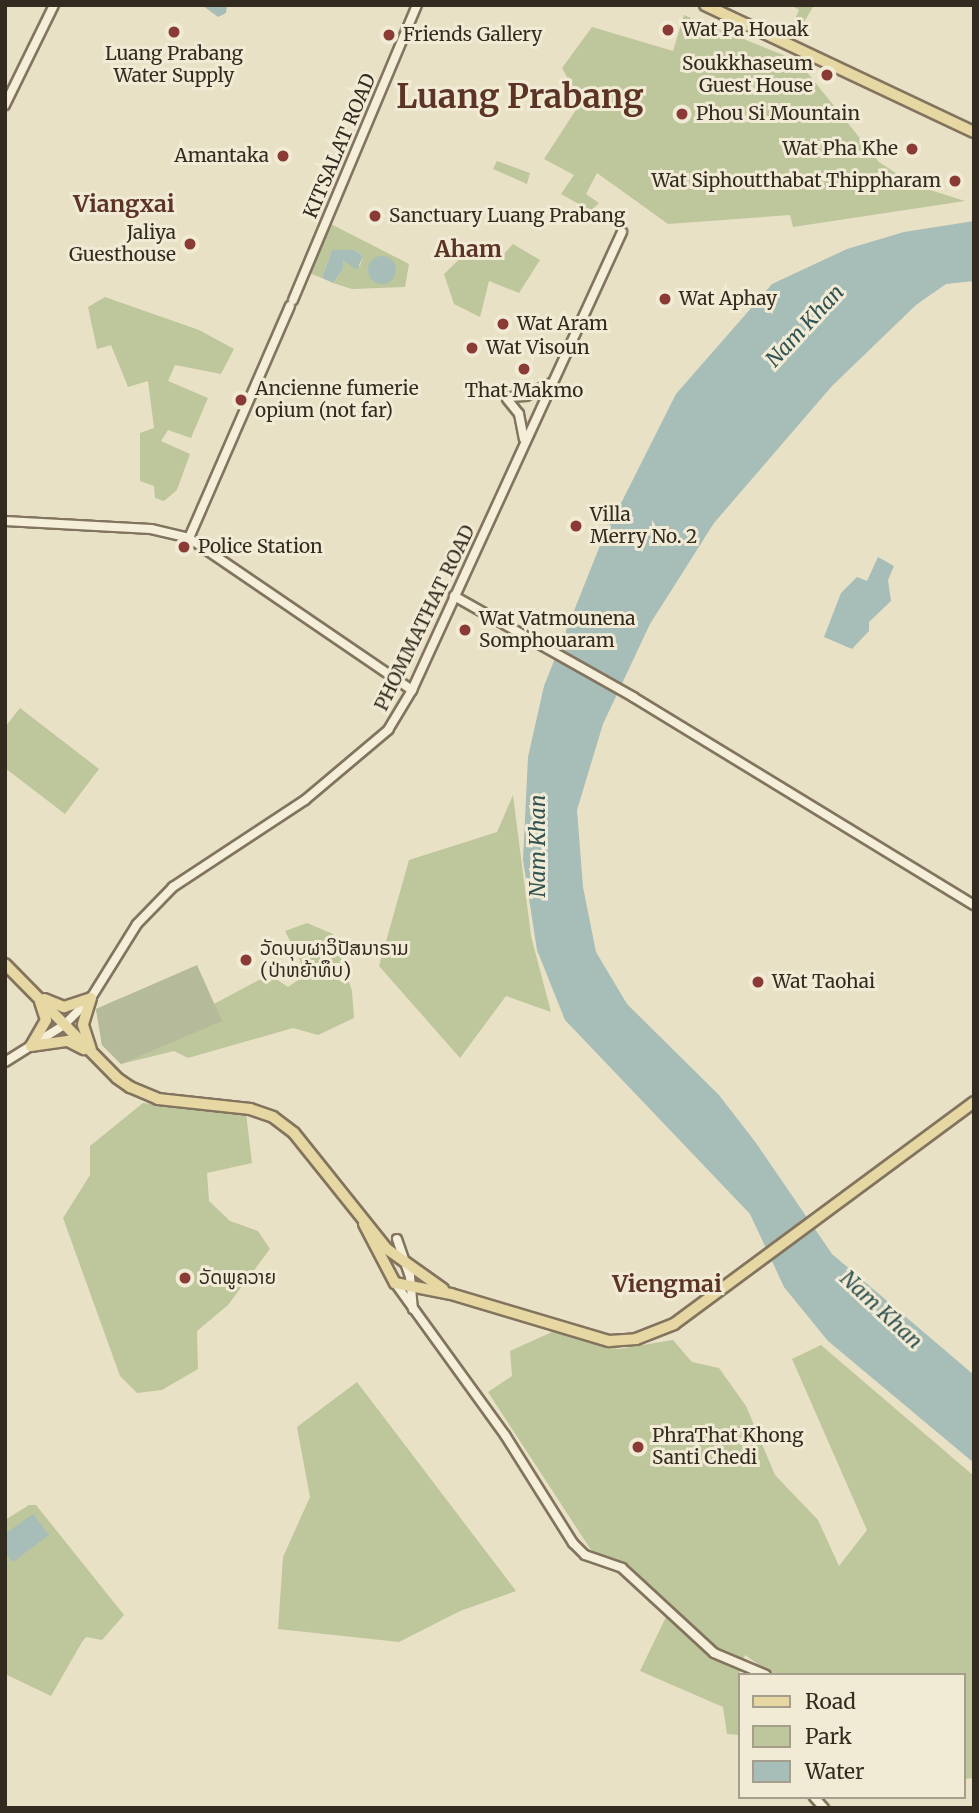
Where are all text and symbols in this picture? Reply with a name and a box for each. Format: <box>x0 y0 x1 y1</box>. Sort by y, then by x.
place label: Wat Pa Houak <box>682 19 809 41</box>
marker: Wat Pa Houak <box>660 22 676 38</box>
marker: Luang Prabang Water Supply <box>166 24 182 40</box>
place label: Friends Gallery <box>403 24 542 46</box>
marker: Friends Gallery <box>381 27 397 43</box>
place label: Luang Prabang Water Supply <box>105 43 243 87</box>
place label: Soukkhaseum Guest House <box>682 53 813 97</box>
marker: Soukkhaseum Guest House <box>819 67 835 83</box>
street label: KITSALAT ROAD <box>299 70 381 222</box>
district label: Luang Prabang <box>396 77 644 117</box>
place label: Phou Si Mountain <box>696 103 860 125</box>
marker: Phou Si Mountain <box>674 106 690 122</box>
place label: Wat Pha Khe <box>782 138 898 160</box>
marker: Wat Pha Khe <box>904 141 920 157</box>
place label: Amantaka <box>174 145 269 167</box>
marker: Amantaka <box>275 148 291 164</box>
place label: Wat Siphoutthabat Thippharam <box>651 170 941 192</box>
marker: Wat Siphoutthabat Thippharam <box>947 173 963 189</box>
district label: Viangxai <box>73 190 175 218</box>
place label: Sanctuary Luang Prabang <box>389 205 625 227</box>
marker: Sanctuary Luang Prabang <box>367 208 383 224</box>
place label: Jaliya Guesthouse <box>69 222 176 266</box>
district label: Aham <box>434 235 502 263</box>
marker: Jaliya Guesthouse <box>182 236 198 252</box>
water label: Nam Khan <box>761 280 849 372</box>
place label: Wat Aphay <box>679 288 777 310</box>
marker: Wat Aphay <box>657 291 673 307</box>
place label: Wat Aram <box>517 313 608 335</box>
marker: Wat Aram <box>495 316 511 332</box>
place label: Wat Visoun <box>486 337 590 359</box>
marker: Wat Visoun <box>464 340 480 356</box>
marker: That Makmo <box>516 361 532 377</box>
place label: Ancienne fumerie opium (not far) <box>255 378 419 422</box>
place label: That Makmo <box>465 380 583 402</box>
marker: Ancienne fumerie opium (not far) <box>233 392 249 408</box>
place label: Villa Merry No. 2 <box>590 504 697 548</box>
marker: Villa Merry No. 2 <box>568 518 584 534</box>
street label: PHOMMATHAT ROAD <box>370 521 480 715</box>
place label: Police Station <box>198 536 323 558</box>
marker: Police Station <box>176 539 192 555</box>
place label: Wat Vatmounena Somphouaram <box>479 608 635 652</box>
marker: Wat Vatmounena Somphouaram <box>457 622 473 638</box>
water label: Nam Khan <box>525 795 551 897</box>
place label: ວັດບຸບຜາວິປັສນາຣາມ (ປ່າຫຍ້າທຶບ) <box>260 938 409 982</box>
marker: ວັດບຸບຜາວິປັສນາຣາມ (ປ່າຫຍ້າທຶບ) <box>238 952 254 968</box>
place label: Wat Taohai <box>772 971 875 993</box>
marker: Wat Taohai <box>750 974 766 990</box>
water label: Nam Khan <box>835 1266 927 1354</box>
place label: ວັດພູຄວາຍ <box>199 1267 276 1289</box>
marker: ວັດພູຄວາຍ <box>177 1270 193 1286</box>
district label: Viengmai <box>612 1270 722 1298</box>
place label: PhraThat Khong Santi Chedi <box>652 1425 803 1469</box>
marker: PhraThat Khong Santi Chedi <box>630 1439 646 1455</box>
legend <box>738 1673 965 1799</box>
text: Road <box>805 1688 856 1715</box>
text: Park <box>805 1723 852 1750</box>
text: Water <box>805 1758 864 1785</box>

